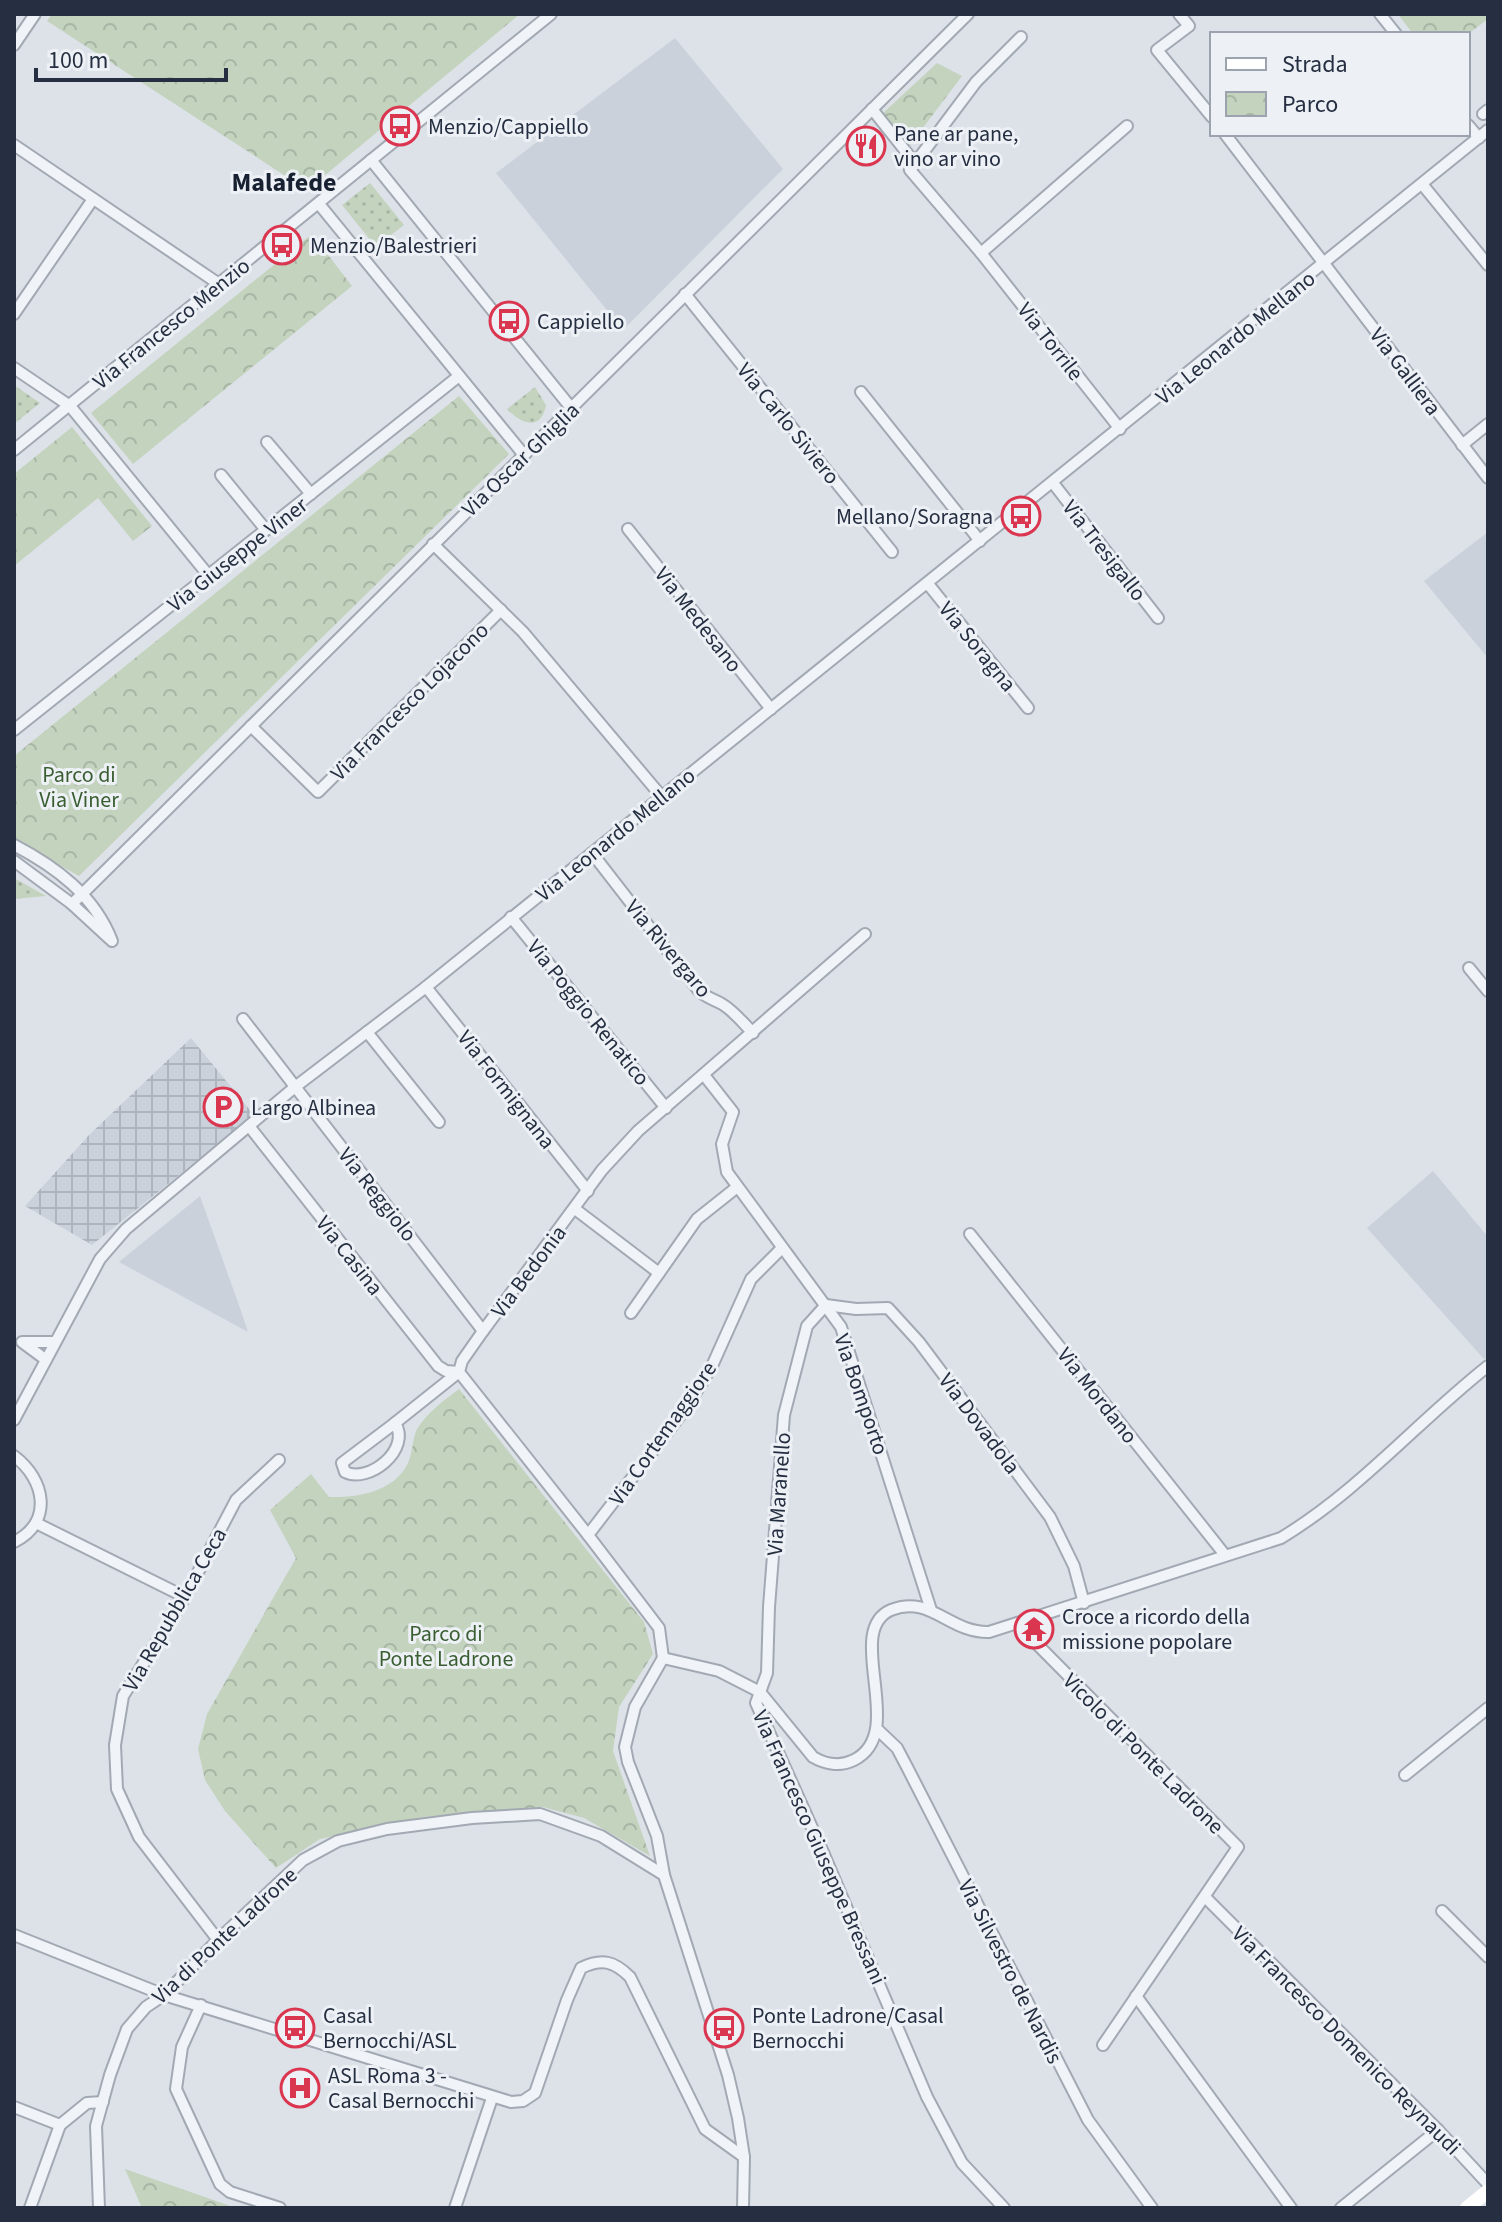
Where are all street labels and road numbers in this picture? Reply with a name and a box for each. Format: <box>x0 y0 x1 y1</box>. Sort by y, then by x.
street label: Via Francesco Menzio <box>86 250 257 397</box>
street label: Via Leonardo Mellano <box>1149 263 1323 412</box>
street label: Via Torrile <box>1009 296 1091 388</box>
street label: Via Galliera <box>1362 321 1449 422</box>
street label: Via Carlo Siviero <box>729 356 847 491</box>
street label: Via Oscar Ghiglia <box>454 395 587 524</box>
street label: Via Giuseppe Viner <box>161 490 315 620</box>
street label: Via Tresigallo <box>1054 493 1154 608</box>
street label: Via Medesano <box>647 560 750 679</box>
street label: Via Soragna <box>931 594 1024 699</box>
street label: Via Francesco Lojacono <box>323 615 496 788</box>
street label: Via Leonardo Mellano <box>529 760 703 909</box>
street label: Via Rivergaro <box>617 892 719 1005</box>
street label: Via Poggio Renatico <box>519 932 657 1093</box>
street label: Via Formignana <box>449 1023 563 1156</box>
street label: Via Reggiolo <box>330 1141 424 1249</box>
street label: Via Casina <box>308 1209 391 1302</box>
street label: Via Bedonia <box>483 1219 574 1325</box>
street label: Via Bomporto <box>825 1329 897 1459</box>
street label: Via Mordano <box>1049 1341 1145 1451</box>
street label: Via Cortemaggiore <box>601 1355 725 1512</box>
street label: Via Dovadola <box>931 1366 1028 1481</box>
street label: Via Maranello <box>759 1431 799 1557</box>
street label: Via Repubblica Ceca <box>115 1522 235 1697</box>
street label: Vicolo di Ponte Ladrone <box>1055 1666 1231 1842</box>
street label: Via Francesco Giuseppe Bressani <box>744 1705 894 1990</box>
street label: Via di Ponte Ladrone <box>145 1860 305 2012</box>
street label: Via Silvestro de Nardis <box>950 1874 1070 2069</box>
street label: Via Francesco Domenico Reynaudi <box>1224 1919 1468 2163</box>

